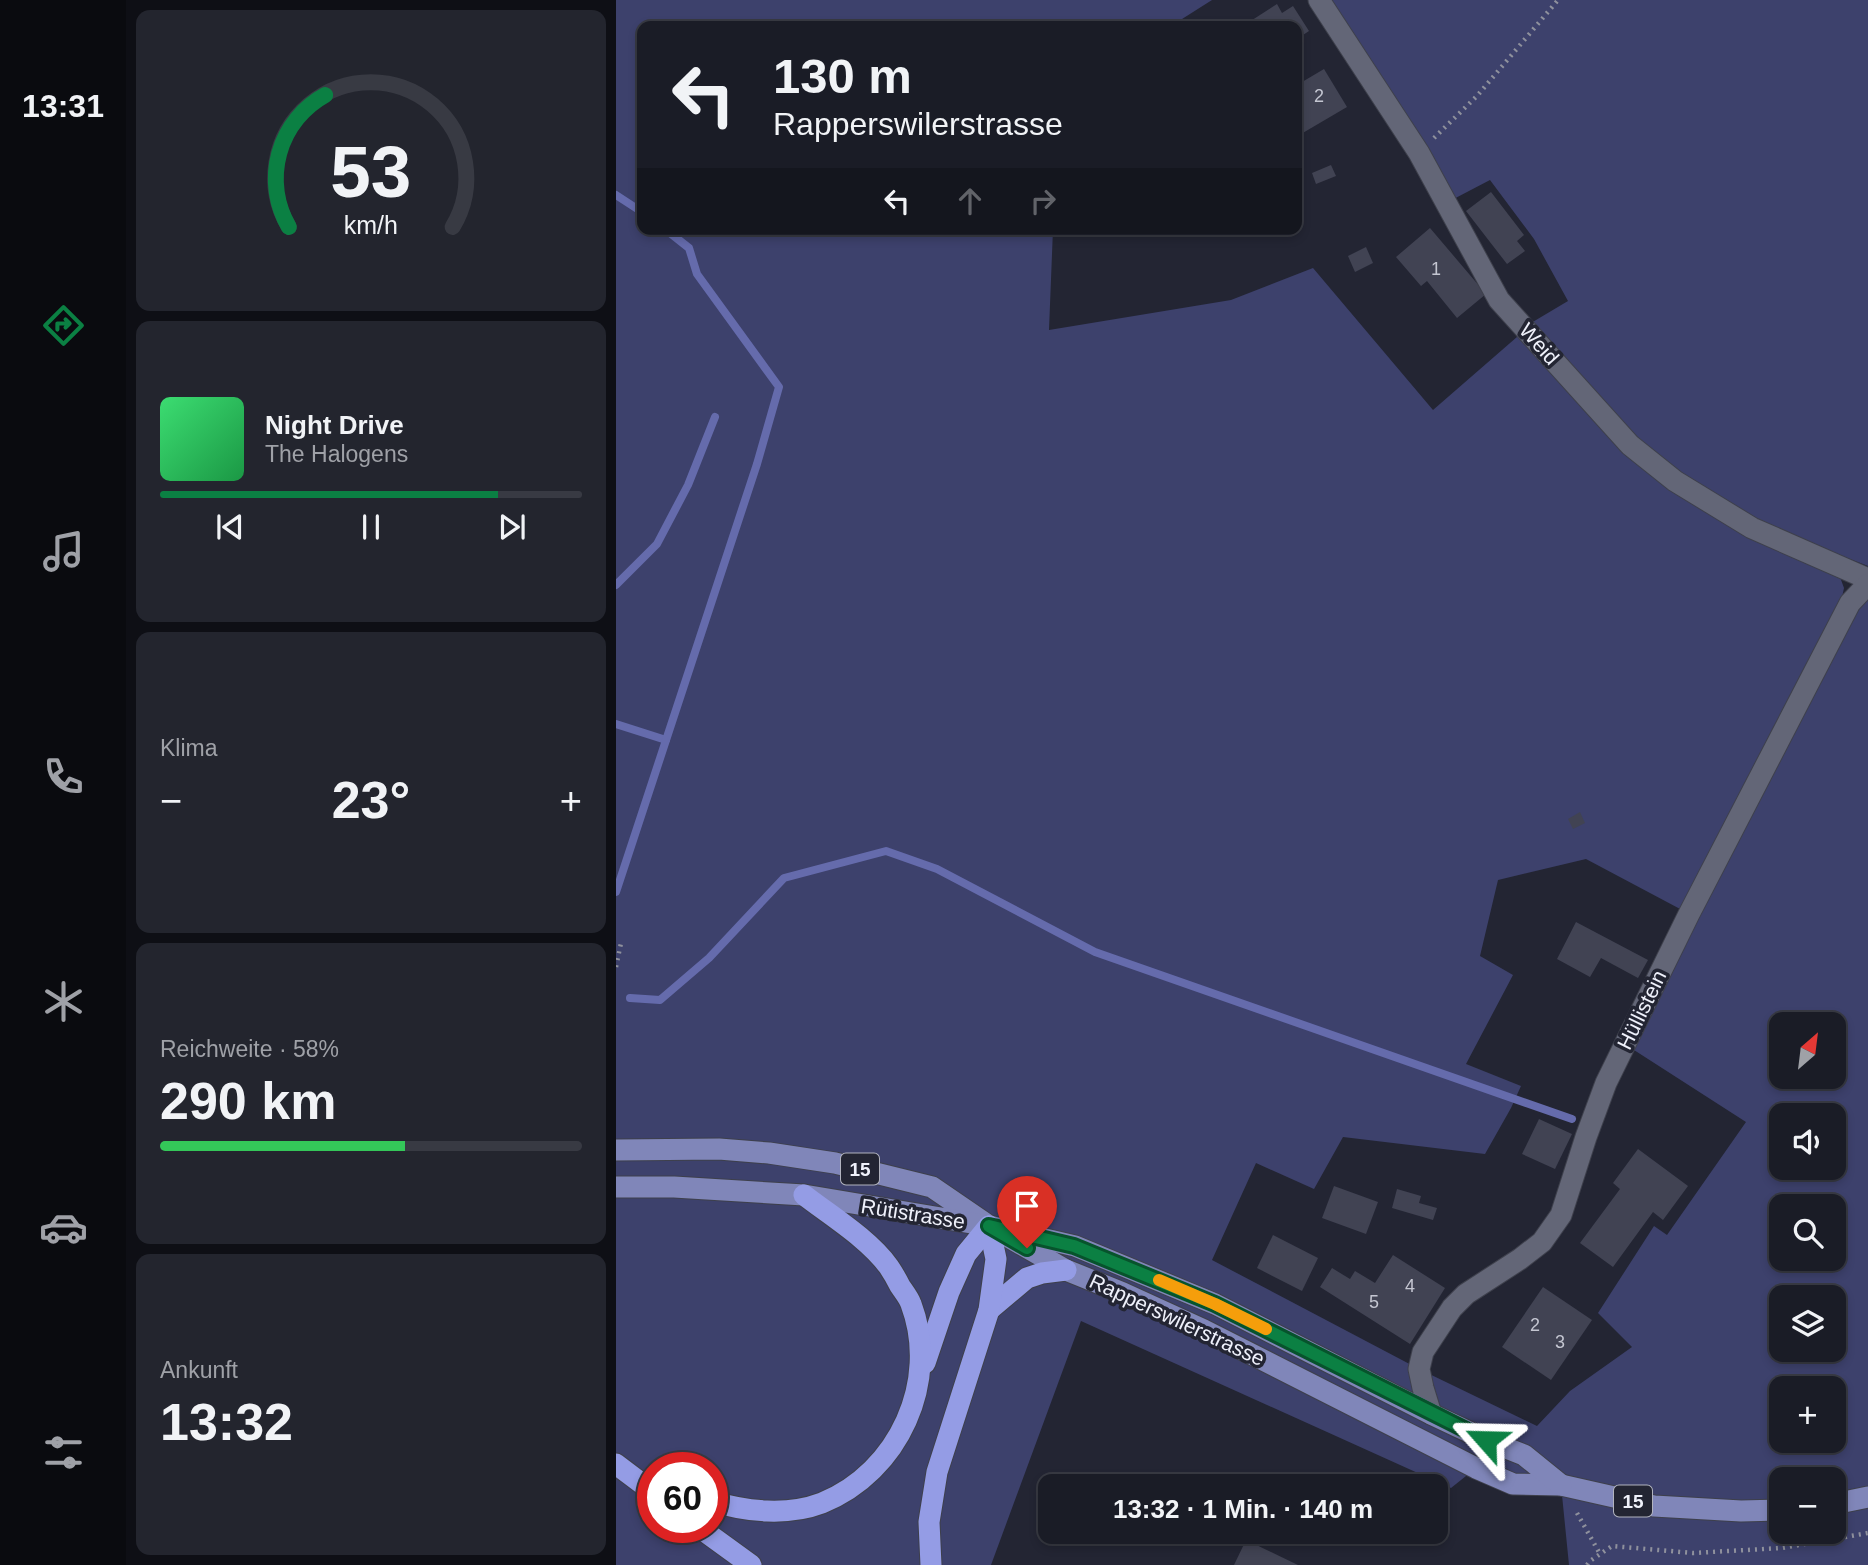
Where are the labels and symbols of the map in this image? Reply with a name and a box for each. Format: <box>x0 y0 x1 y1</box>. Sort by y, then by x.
house number: 2 <box>1314 86 1324 106</box>
house number: 1 <box>1431 259 1441 279</box>
street label: Weid <box>1515 318 1564 369</box>
street label: Hüllistein <box>1613 966 1671 1053</box>
north arrow <box>1769 1012 1846 1088</box>
road number: 15 <box>841 1154 879 1184</box>
pin <box>997 1176 1057 1248</box>
street label: Rütistrasse <box>859 1194 967 1233</box>
street label: Rapperswilerstrasse <box>1086 1269 1268 1370</box>
house number: 4 <box>1405 1276 1415 1296</box>
house number: 5 <box>1369 1292 1379 1312</box>
house number: 2 <box>1530 1315 1540 1335</box>
house number: 3 <box>1555 1332 1565 1352</box>
position arrow <box>1449 1403 1523 1477</box>
speed limit sign: 60 <box>637 1452 728 1543</box>
road number: 15 <box>1614 1485 1652 1516</box>

